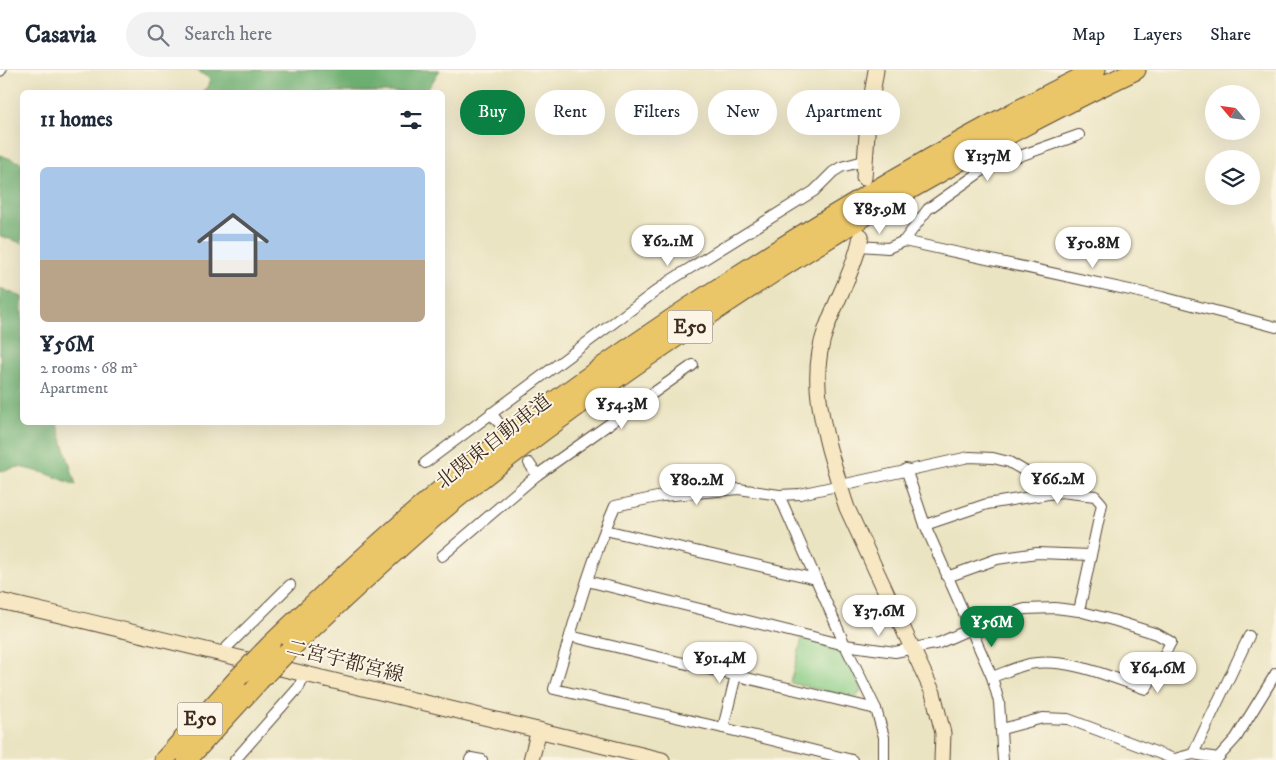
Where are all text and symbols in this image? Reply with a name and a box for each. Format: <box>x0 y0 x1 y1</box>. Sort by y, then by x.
search box <box>126 12 476 57</box>
text: Casavia <box>25 20 96 50</box>
icon: search <box>144 21 172 49</box>
text: Search here <box>184 23 272 46</box>
text: Map <box>1072 24 1105 46</box>
text: Layers <box>1133 24 1182 46</box>
text: Share <box>1210 24 1251 46</box>
north arrow <box>1205 85 1260 140</box>
map controls <box>1205 85 1260 205</box>
chip: Buy <box>460 90 525 135</box>
chip: Rent <box>535 90 605 135</box>
chip: Filters <box>615 90 698 135</box>
chip: New <box>708 90 777 135</box>
chip: Apartment <box>787 90 900 135</box>
icon: filters <box>397 106 425 134</box>
text: 11 homes <box>40 107 113 133</box>
pin: ¥137M <box>953 140 1023 182</box>
text: ¥137M <box>965 146 1011 166</box>
button: layers <box>1205 150 1260 205</box>
pin: ¥85.9M <box>839 192 921 235</box>
text: ¥85.9M <box>854 199 906 219</box>
icon: home <box>188 200 278 290</box>
pin: ¥62.1M <box>627 224 709 267</box>
pin: ¥50.8M <box>1052 226 1134 269</box>
text: ¥62.1M <box>642 231 694 251</box>
text: ¥50.8M <box>1066 233 1120 253</box>
road number: E50 <box>668 310 712 344</box>
text: ¥56M <box>40 332 95 358</box>
text: 2 rooms · 68 m² <box>40 358 137 378</box>
text: Apartment <box>40 378 108 398</box>
pin: ¥54.3M <box>581 388 663 430</box>
street label: 北関東自動車道 <box>431 389 557 495</box>
text: ¥54.3M <box>596 394 648 414</box>
pin: ¥66.2M <box>1017 462 1099 505</box>
pin: ¥80.2M <box>656 464 738 506</box>
text: ¥66.2M <box>1031 469 1085 489</box>
text: ¥80.2M <box>670 470 724 490</box>
pin: ¥37.6M <box>838 594 920 637</box>
text: ¥37.6M <box>853 601 905 621</box>
pin: ¥56M <box>962 606 1022 648</box>
text: ¥56M <box>971 612 1013 632</box>
street label: 二宮宇都宮線 <box>284 635 406 689</box>
pin: ¥91.4M <box>679 642 761 684</box>
text: ¥91.4M <box>694 648 746 668</box>
pin: ¥64.6M <box>1117 652 1199 694</box>
text: ¥64.6M <box>1130 658 1186 678</box>
road number: E50 <box>178 703 222 736</box>

